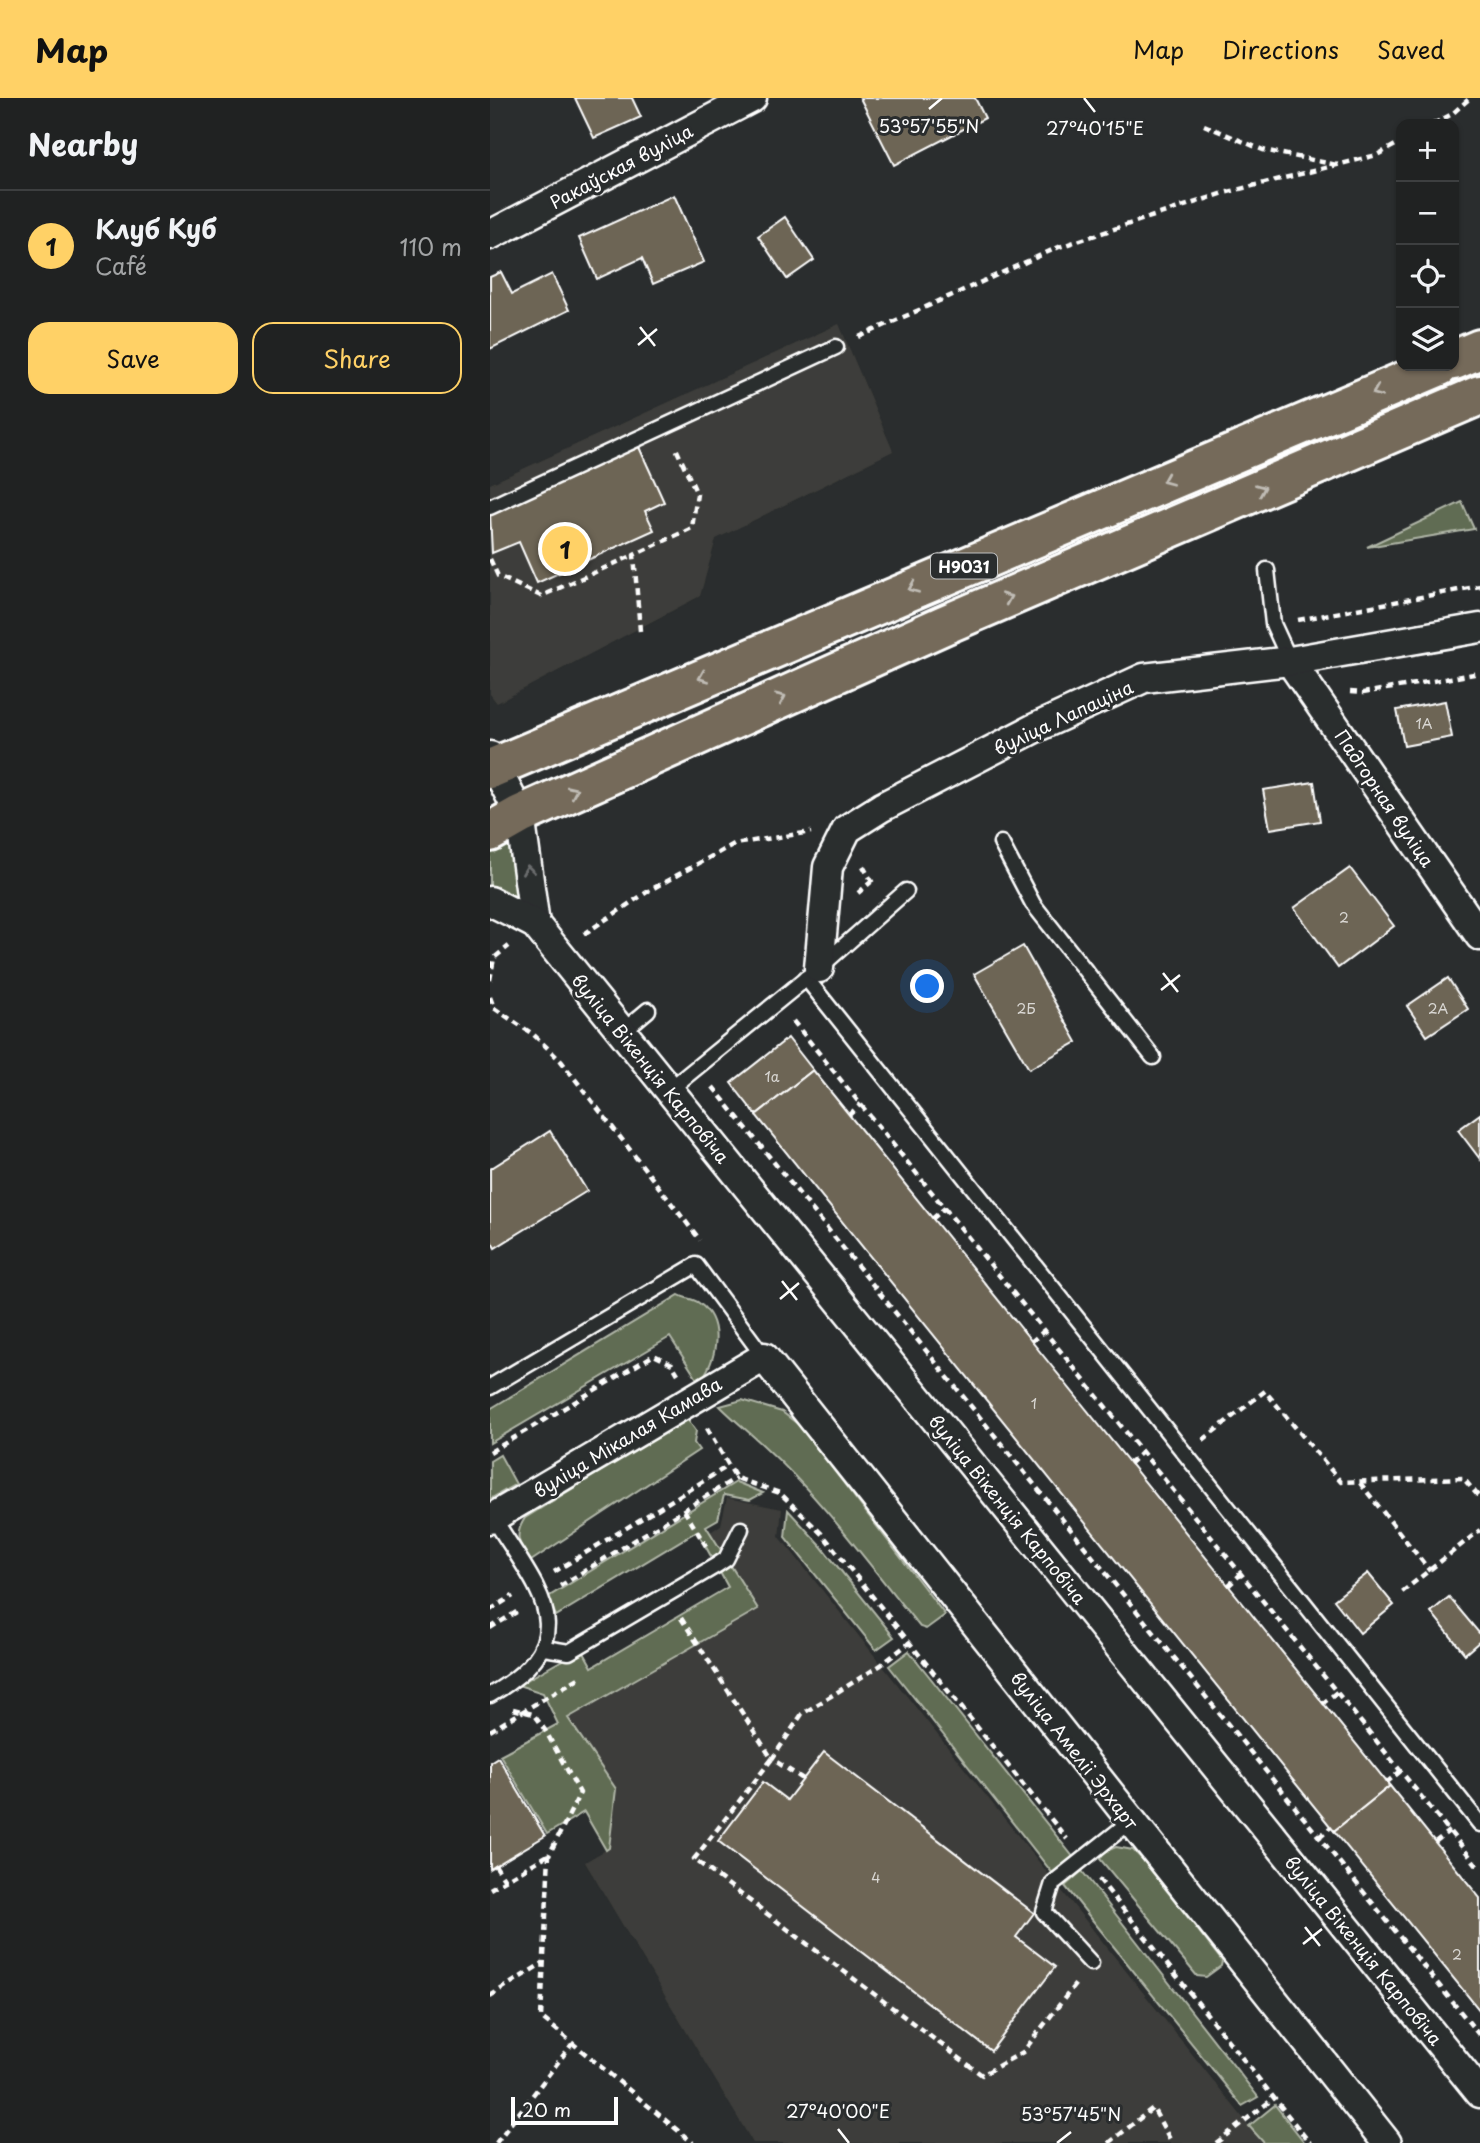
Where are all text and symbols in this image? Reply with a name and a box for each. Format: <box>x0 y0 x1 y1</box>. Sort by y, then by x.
text: Map <box>35 24 108 74</box>
text: Map <box>1133 31 1184 67</box>
text: Directions <box>1222 31 1339 67</box>
text: Saved <box>1377 31 1445 67</box>
text: 53°57'55"N <box>879 112 979 139</box>
text: 27°40'15"E <box>1046 114 1144 141</box>
street label: Ракаўская вуліца <box>545 117 697 215</box>
map controls <box>1396 119 1459 371</box>
button: + <box>1396 119 1459 182</box>
text: Nearby <box>28 121 138 166</box>
button: − <box>1396 182 1459 245</box>
text: Клуб Куб <box>95 209 217 248</box>
text: 1 <box>46 229 57 264</box>
text: 110 m <box>400 229 462 264</box>
button: locate <box>1396 245 1459 308</box>
text: Café <box>95 248 147 283</box>
button: layers <box>1396 308 1459 371</box>
button: Save <box>28 322 238 394</box>
button: Share <box>252 322 462 394</box>
one-way arrow <box>1372 384 1384 398</box>
one-way arrow <box>1162 472 1174 486</box>
one-way arrow <box>1254 483 1266 497</box>
pin: 1 <box>542 523 588 575</box>
road number: Н9031 <box>931 554 997 579</box>
one-way arrow <box>907 580 920 594</box>
one-way arrow <box>1000 592 1012 606</box>
one-way arrow <box>698 669 711 683</box>
street label: вуліца Лапаціна <box>989 673 1137 761</box>
one-way arrow <box>774 692 786 706</box>
house number: 1А <box>1415 713 1433 734</box>
street label: Падгорная вуліца <box>1329 724 1441 872</box>
one-way arrow <box>566 785 579 799</box>
one-way arrow <box>520 864 535 876</box>
house number: 2 <box>1339 907 1349 928</box>
street label: вуліца Вікенція Карповіча <box>566 967 736 1169</box>
your location <box>910 969 944 1003</box>
house number: 2Б <box>1016 998 1036 1019</box>
house number: 2А <box>1428 998 1449 1019</box>
house number: 1a <box>765 1066 780 1087</box>
street label: вуліца Мікалая Камава <box>528 1370 727 1504</box>
house number: 1 <box>1031 1393 1037 1414</box>
street label: вуліца Вікенція Карповіча <box>923 1408 1093 1610</box>
street label: вуліца Амеліі Эрхарт <box>1005 1665 1146 1835</box>
street label: вуліца Вікенція Карповіча <box>1279 1849 1449 2051</box>
house number: 4 <box>871 1867 881 1888</box>
house number: 2 <box>1452 1944 1462 1965</box>
scale bar <box>511 2094 618 2126</box>
text: 20 m <box>522 2095 571 2123</box>
text: 27°40'00"E <box>786 2097 890 2124</box>
text: 53°57'45"N <box>1021 2100 1121 2127</box>

